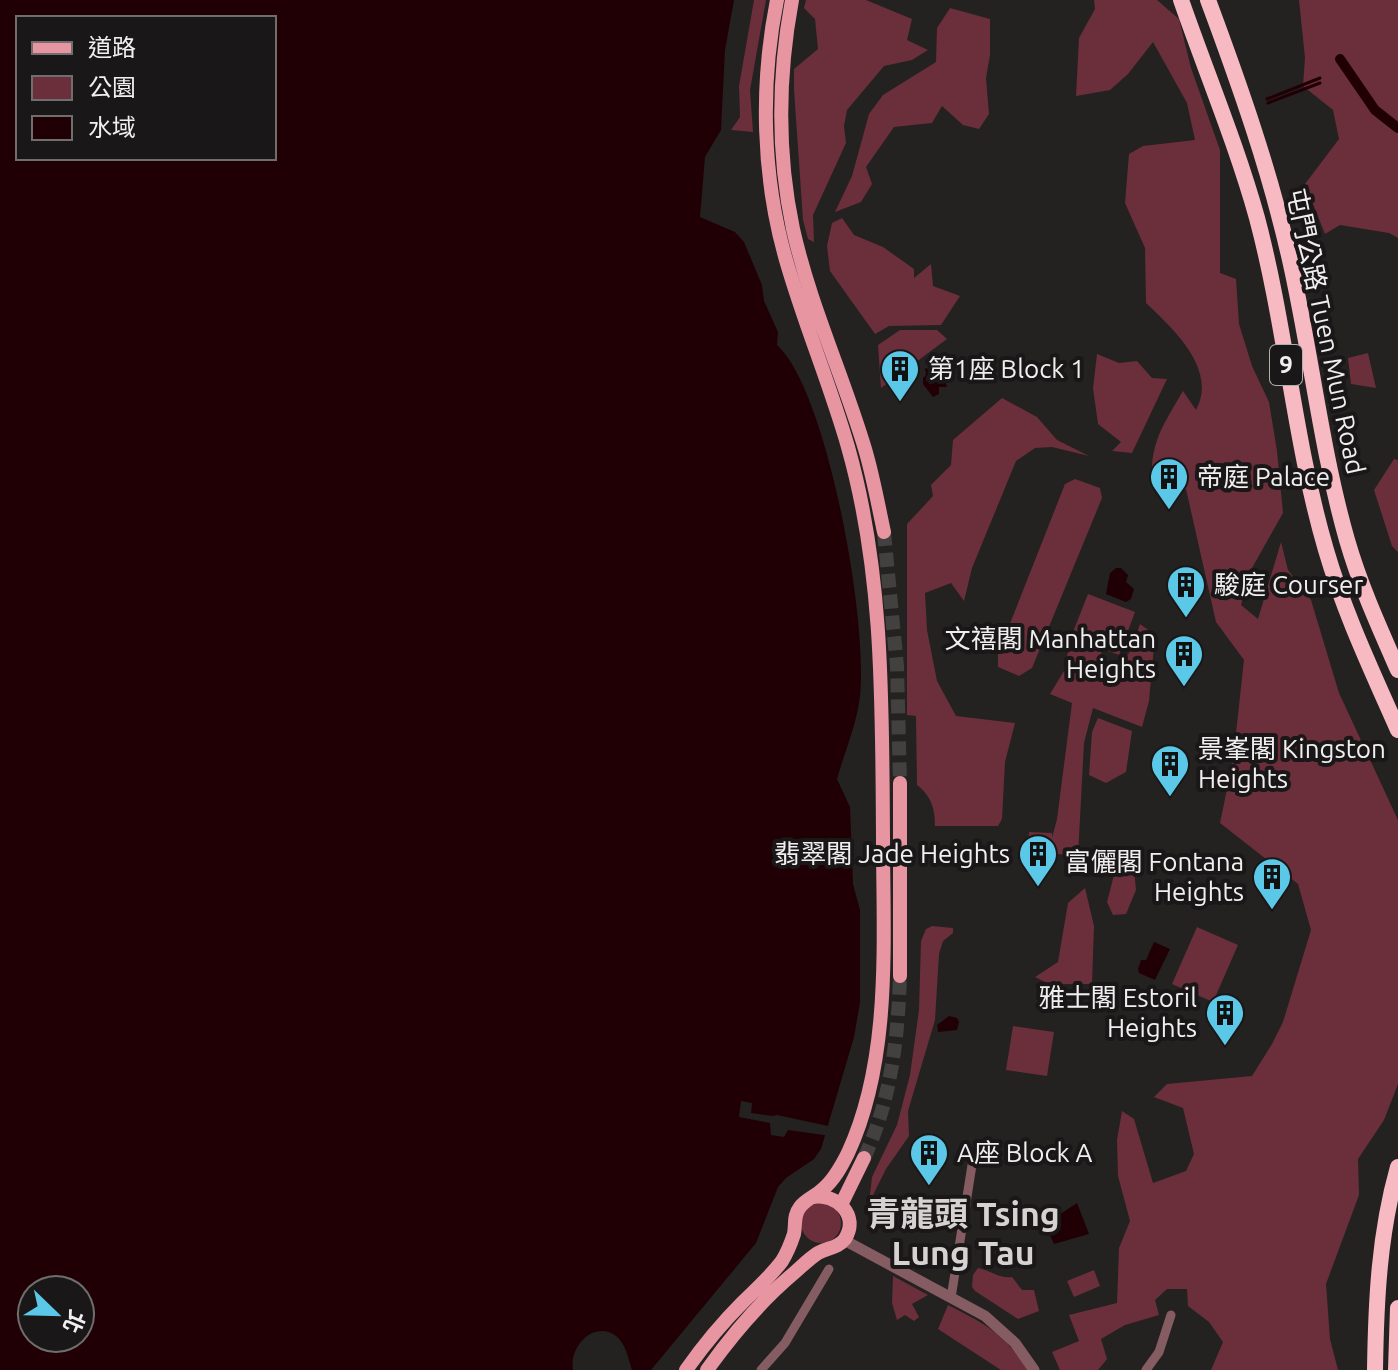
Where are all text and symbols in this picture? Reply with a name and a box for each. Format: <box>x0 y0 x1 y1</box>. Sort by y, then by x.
legend <box>16 16 276 160</box>
text: 道路 <box>88 34 136 61</box>
text: 公園 <box>88 74 136 101</box>
text: 水域 <box>88 114 136 141</box>
street label: 屯門公路 Tuen Mun Road <box>1282 185 1371 477</box>
road number: 9 <box>1270 345 1302 385</box>
building icon: 第1座 Block 1 <box>879 348 921 403</box>
place label: 第1座 Block 1 <box>928 354 1085 383</box>
building icon: 帝庭 Palace <box>1148 456 1190 511</box>
place label: 帝庭 Palace <box>1197 462 1330 491</box>
building icon: 駿庭 Courser <box>1165 564 1207 619</box>
place label: 駿庭 Courser <box>1214 570 1363 599</box>
place label: 文禧閣 Manhattan Heights <box>944 624 1156 683</box>
building icon: 文禧閣 Manhattan Heights <box>1163 633 1205 688</box>
place label: 景峯閣 Kingston Heights <box>1198 734 1386 793</box>
building icon: 景峯閣 Kingston Heights <box>1149 743 1191 798</box>
building icon: 翡翠閣 Jade Heights <box>1017 833 1059 888</box>
place label: 翡翠閣 Jade Heights <box>774 839 1010 868</box>
place label: 富儷閣 Fontana Heights <box>1065 847 1244 906</box>
building icon: 富儷閣 Fontana Heights <box>1251 856 1293 911</box>
place label: 雅士閣 Estoril Heights <box>1039 983 1197 1042</box>
building icon: 雅士閣 Estoril Heights <box>1204 992 1246 1047</box>
building icon: A座 Block A <box>908 1132 950 1187</box>
place label: A座 Block A <box>957 1138 1093 1167</box>
district label: 青龍頭 Tsing Lung Tau <box>866 1194 1060 1271</box>
north arrow <box>16 1274 96 1354</box>
text: 北 <box>59 1307 91 1337</box>

